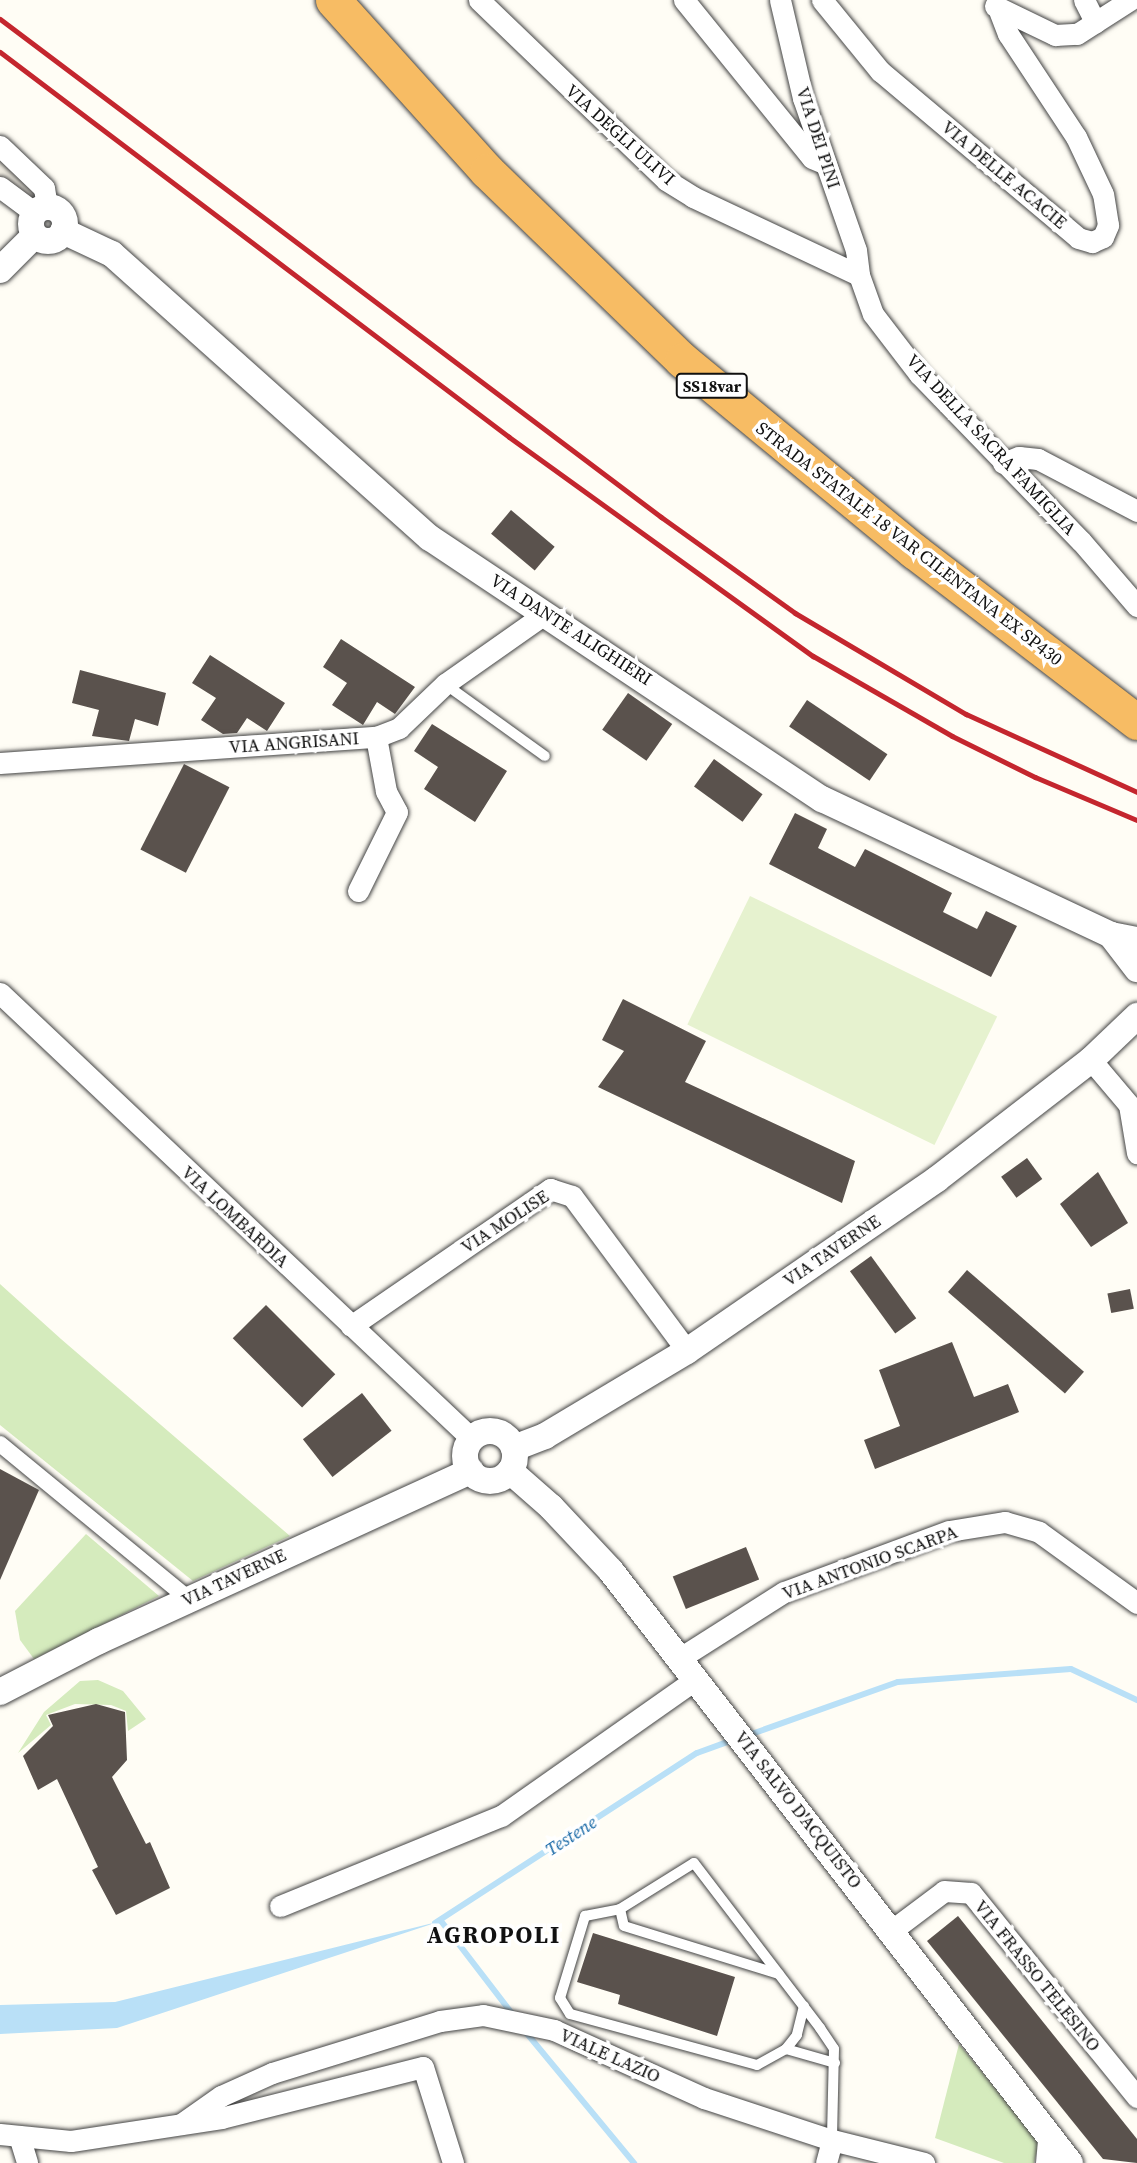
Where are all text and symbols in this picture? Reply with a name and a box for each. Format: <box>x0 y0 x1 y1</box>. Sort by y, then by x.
street label: VIA DEGLI ULIVI <box>561 80 679 190</box>
street label: VIA DEI PINI <box>791 84 845 192</box>
street label: VIA DELLE ACACIE <box>937 116 1071 234</box>
street label: VIA DELLA SACRA FAMIGLIA <box>901 350 1081 540</box>
road number: SS18var <box>675 374 749 398</box>
street label: STRADA STATALE 18 VAR CILENTANA EX SP430 <box>751 417 1067 671</box>
street label: VIA DANTE ALIGHIERI <box>486 570 656 690</box>
street label: VIA ANGRISANI <box>228 728 360 758</box>
street label: VIA LOMBARDIA <box>177 1162 293 1272</box>
street label: VIA MOLISE <box>457 1186 553 1258</box>
street label: VIA TAVERNE <box>779 1210 885 1292</box>
street label: VIA ANTONIO SCARPA <box>780 1521 960 1605</box>
street label: VIA TAVERNE <box>178 1544 290 1612</box>
street label: VIA SALVO D'ACQUISTO <box>730 1727 866 1893</box>
water label: Testene <box>541 1811 601 1861</box>
street label: VIA FRASSO TELESINO <box>969 1896 1105 2056</box>
district label: AGROPOLI <box>428 1921 560 1949</box>
street label: VIALE LAZIO <box>556 2024 664 2088</box>

